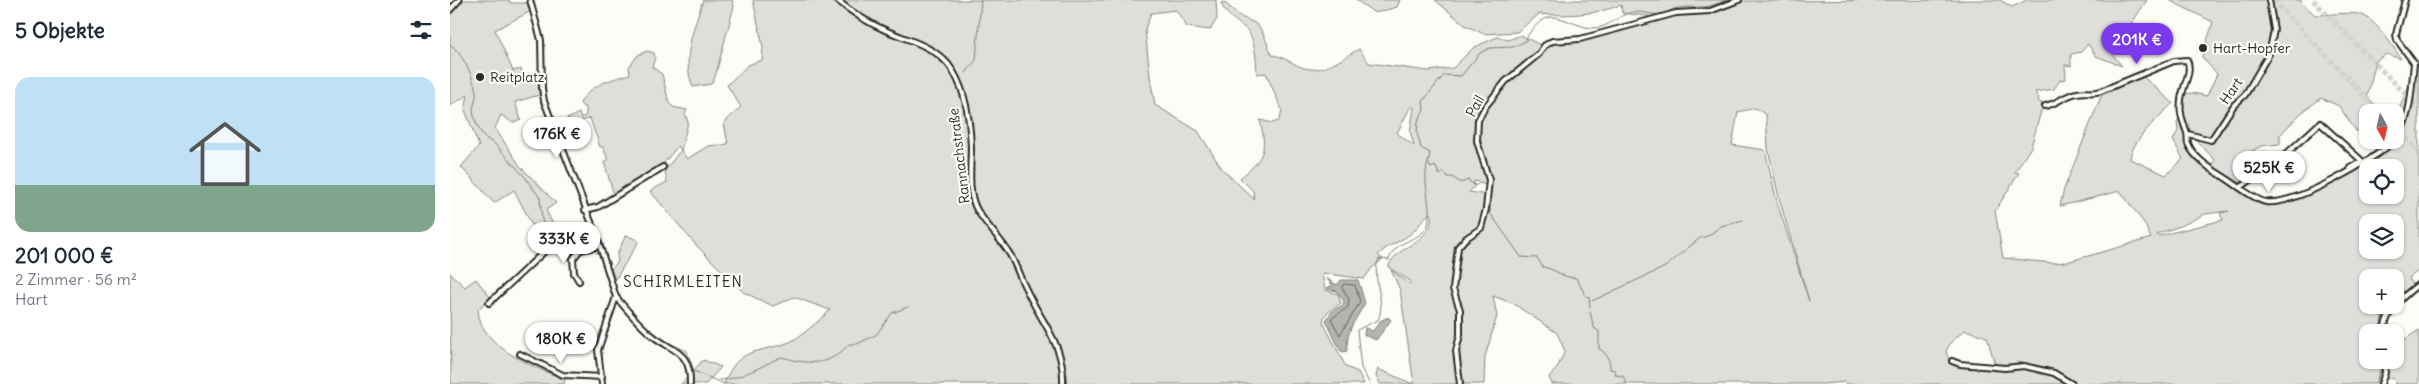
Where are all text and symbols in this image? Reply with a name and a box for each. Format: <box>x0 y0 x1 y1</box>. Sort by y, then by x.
icon: filters <box>407 16 435 44</box>
text: 5 Objekte <box>15 17 105 44</box>
pin: 201K € <box>2096 22 2178 65</box>
text: 201K € <box>2112 29 2162 49</box>
place label: Hart-Hopfer <box>2213 39 2291 57</box>
marker: Hart-Hopfer <box>2197 42 2209 54</box>
place label: Reitplatz <box>490 68 545 86</box>
marker: Reitplatz <box>474 71 486 83</box>
street label: Hart <box>2215 74 2247 108</box>
street label: Pail <box>1462 92 1488 120</box>
north arrow <box>2359 104 2404 149</box>
map controls <box>2359 104 2404 369</box>
street label: Rannachstraße <box>944 107 974 205</box>
icon: home <box>180 109 270 199</box>
pin: 176K € <box>516 116 598 159</box>
text: 176K € <box>533 123 581 143</box>
pin: 525K € <box>2228 150 2310 193</box>
text: 525K € <box>2243 157 2295 177</box>
button: locate <box>2359 159 2404 204</box>
button: layers <box>2359 214 2404 259</box>
pin: 333K € <box>523 222 605 264</box>
text: 333K € <box>538 228 590 248</box>
text: 201 000 € <box>15 242 114 269</box>
text: 2 Zimmer · 56 m² <box>15 269 137 289</box>
button: + <box>2359 269 2404 314</box>
district label: SCHIRMLEITEN <box>623 272 743 291</box>
text: Hart <box>15 289 48 309</box>
pin: 180K € <box>520 322 602 364</box>
button: − <box>2359 324 2404 369</box>
text: 180K € <box>536 328 586 348</box>

